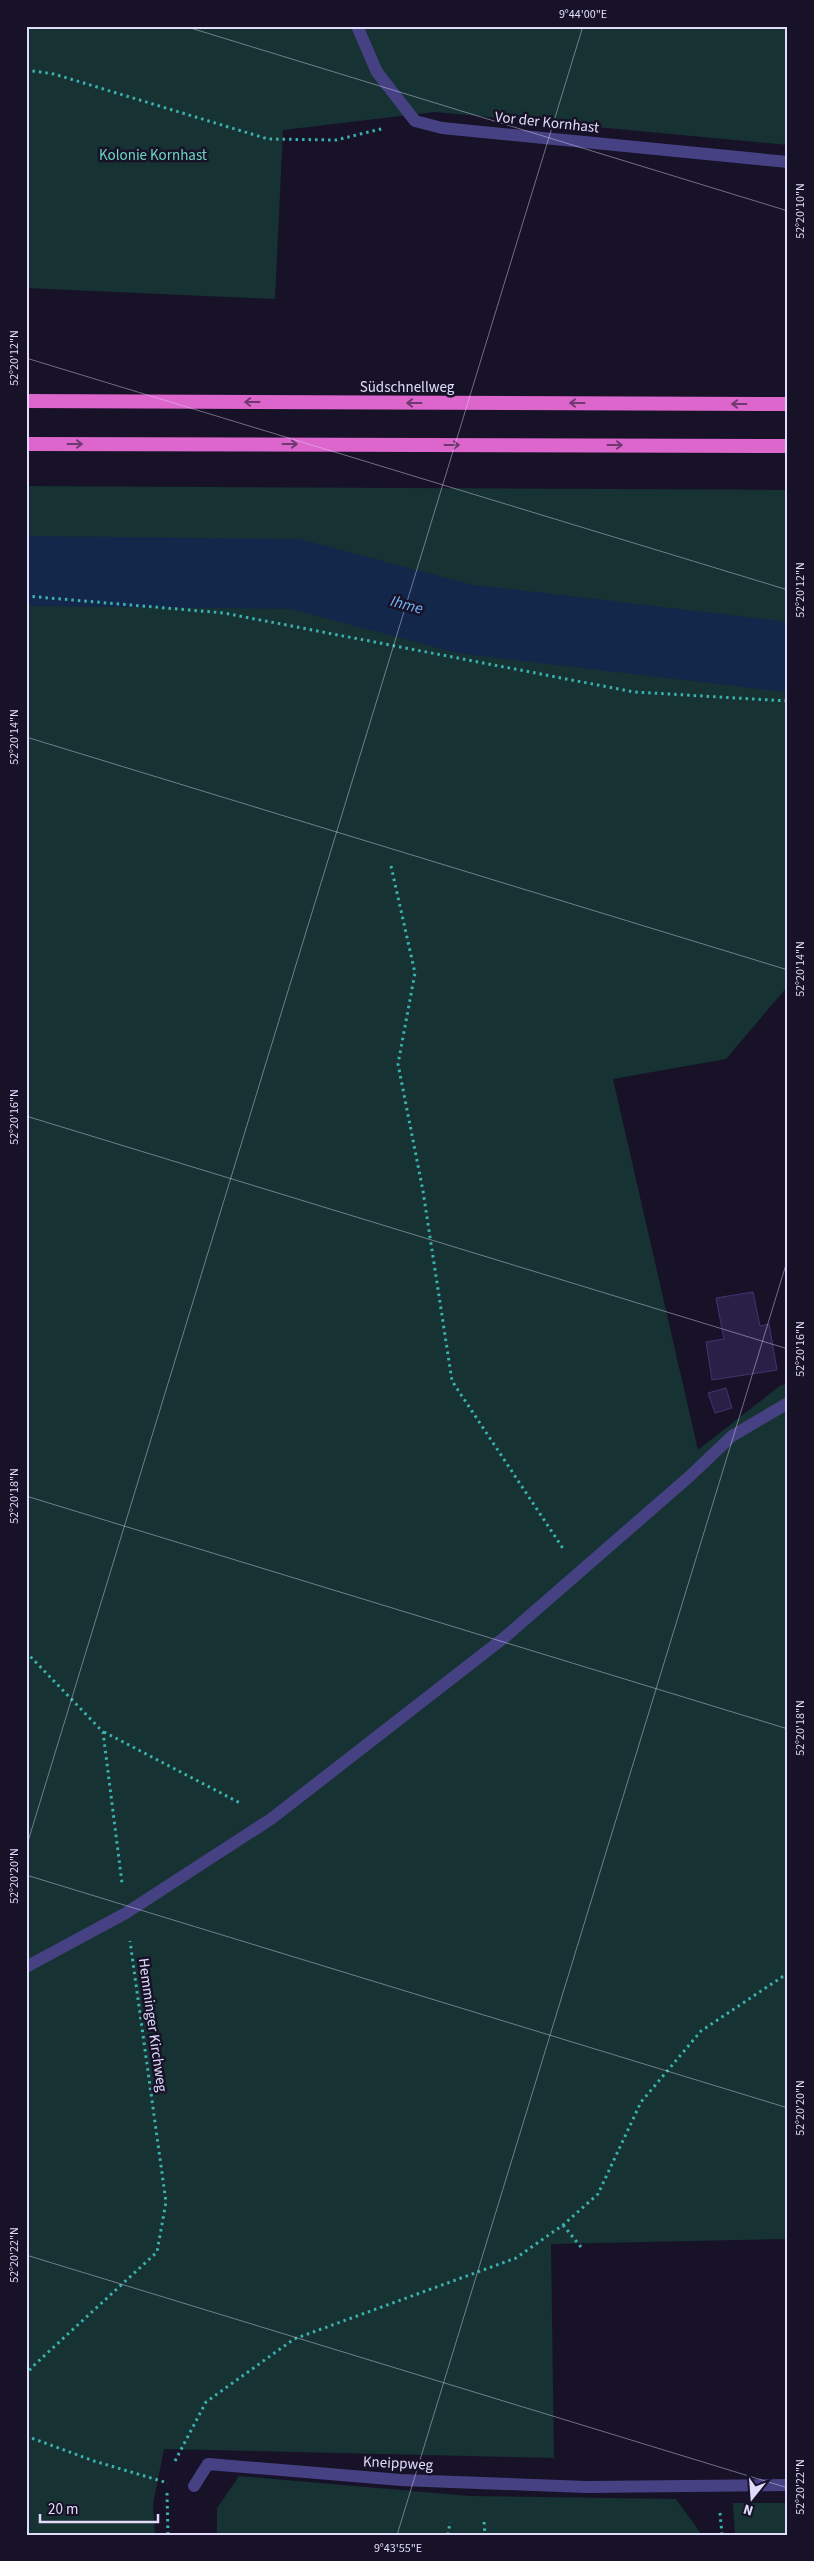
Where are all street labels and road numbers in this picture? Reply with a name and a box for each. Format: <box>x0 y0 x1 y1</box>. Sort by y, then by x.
street label: Vor der Kornhast <box>494 107 600 138</box>
street label: Südschnellweg <box>360 377 455 398</box>
street label: Hemminger Kirchweg <box>133 1957 172 2094</box>
street label: Kneippweg <box>362 2451 434 2476</box>

